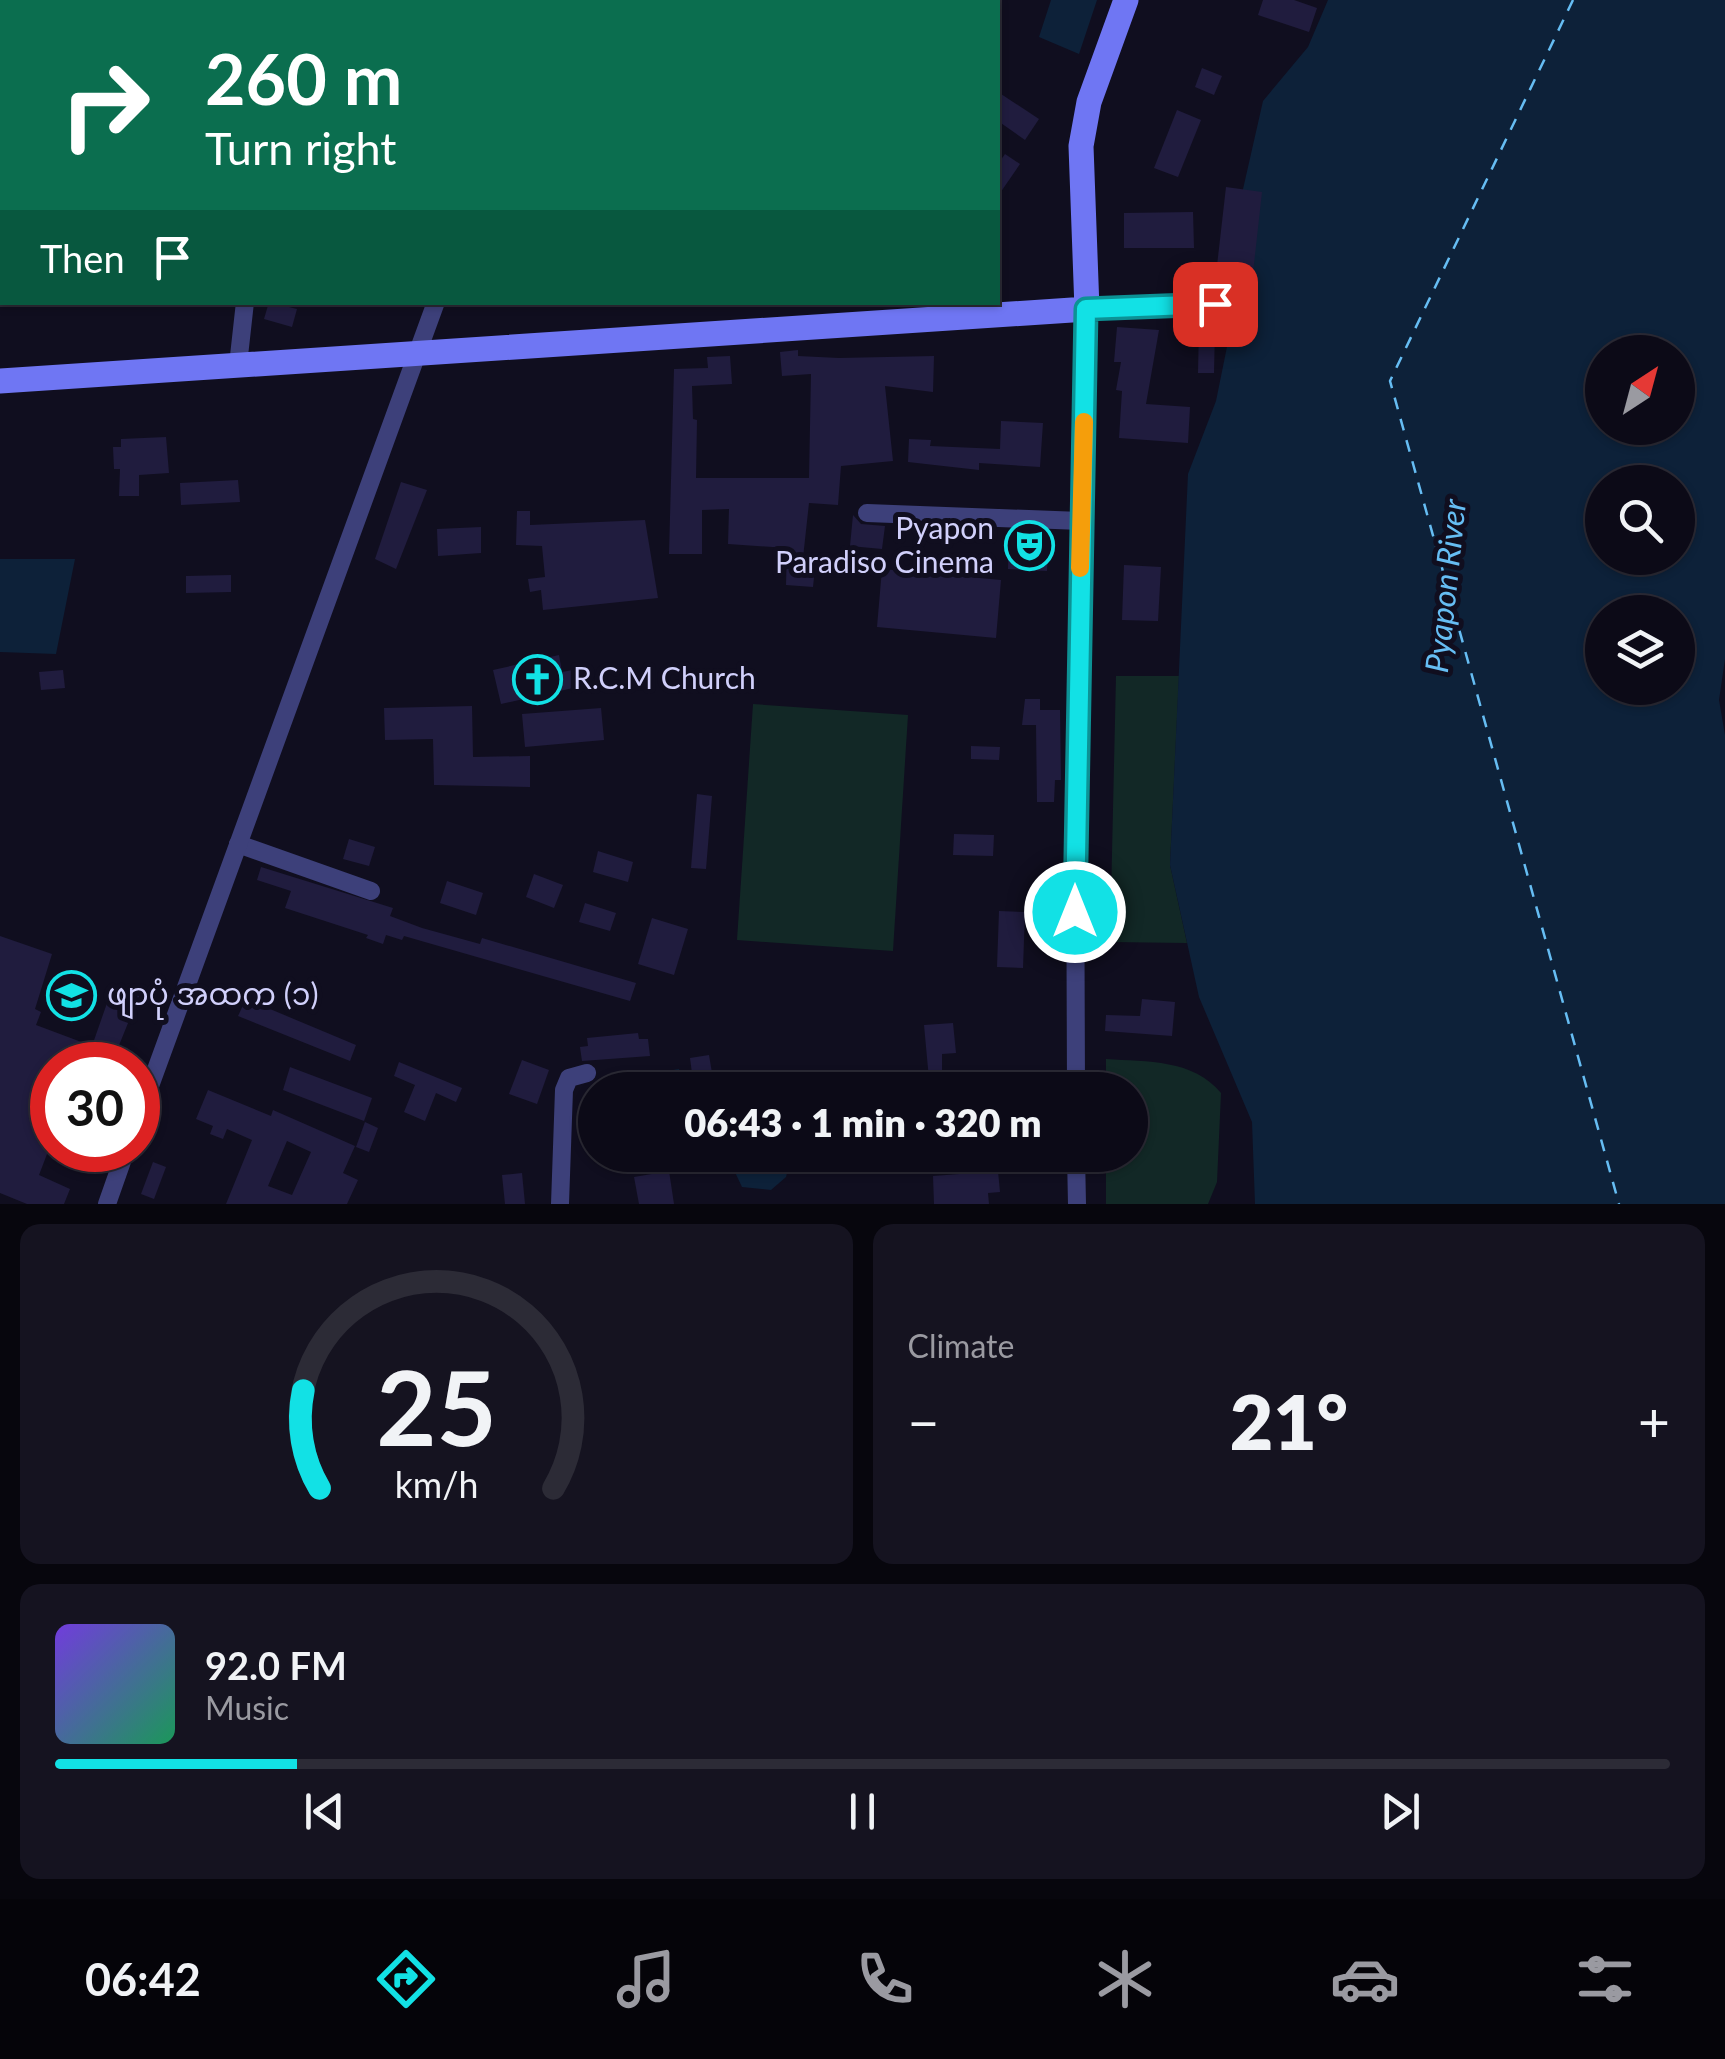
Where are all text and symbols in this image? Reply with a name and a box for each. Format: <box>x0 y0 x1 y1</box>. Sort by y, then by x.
text: 260 m <box>205 36 402 120</box>
icon: right <box>40 40 170 170</box>
text: Turn right <box>205 121 396 175</box>
icon: arrive <box>145 230 200 285</box>
text: Then <box>40 235 125 281</box>
pin <box>1173 262 1258 347</box>
icon: arrive <box>1188 277 1243 332</box>
north arrow <box>1585 335 1695 445</box>
map controls <box>1585 335 1695 705</box>
button: search <box>1585 465 1695 575</box>
water label: Pyapon River <box>1416 496 1473 674</box>
place label: Pyapon Paradiso Cinema <box>775 509 994 579</box>
theatre icon: Pyapon Paradiso Cinema <box>1003 520 1055 572</box>
button: layers <box>1585 595 1695 705</box>
church icon: R.C.M Church <box>512 653 564 705</box>
place label: R.C.M Church <box>573 659 756 695</box>
position arrow <box>1023 860 1127 964</box>
school or university icon: ဖျာပုံ အထက (၁) <box>46 969 98 1021</box>
place label: ဖျာပုံ အထက (၁) <box>107 975 318 1020</box>
speed limit sign: 30 <box>30 1042 160 1172</box>
text: 06:43 · 1 min · 320 m <box>684 1099 1042 1145</box>
text: Climate <box>908 1326 1014 1365</box>
text: 25 <box>376 1343 497 1468</box>
text: 21° <box>1230 1376 1348 1466</box>
text: − <box>908 1388 939 1454</box>
text: + <box>1638 1388 1670 1454</box>
text: km/h <box>394 1463 478 1506</box>
text: 92.0 FM <box>205 1642 347 1688</box>
text: Music <box>205 1688 289 1727</box>
icon: previous <box>297 1784 352 1839</box>
icon: pause <box>835 1784 890 1839</box>
icon: next <box>1373 1784 1428 1839</box>
icon: directions <box>371 1944 441 2014</box>
icon: music <box>611 1944 681 2014</box>
icon: phone <box>850 1944 920 2014</box>
icon: climate <box>1090 1944 1160 2014</box>
icon: car <box>1330 1944 1400 2014</box>
icon: filters <box>1570 1944 1640 2014</box>
text: 06:42 <box>85 1952 201 2006</box>

